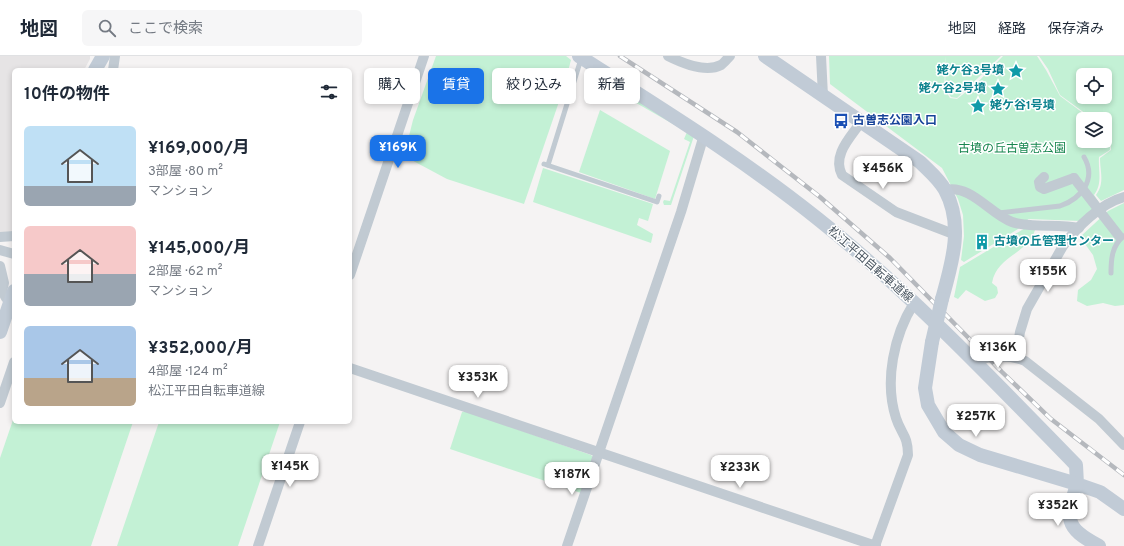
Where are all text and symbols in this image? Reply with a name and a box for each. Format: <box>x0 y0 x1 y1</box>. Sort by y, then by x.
search box <box>82 10 362 46</box>
icon: search <box>96 17 118 39</box>
text: 地図 <box>20 18 58 42</box>
text: ここで検索 <box>128 20 203 39</box>
text: 地図 <box>948 21 976 38</box>
text: 経路 <box>998 21 1026 38</box>
text: 保存済み <box>1048 21 1104 38</box>
place icon: 姥ケ谷3号墳 <box>1007 62 1025 80</box>
place label: 姥ケ谷3号墳 <box>937 63 1004 79</box>
chip: 購入 <box>364 68 420 104</box>
chip: 賃貸 <box>428 68 484 104</box>
chip: 絞り込み <box>492 68 576 104</box>
chip: 新着 <box>584 68 640 104</box>
map controls <box>1076 68 1112 148</box>
button: locate <box>1076 68 1112 104</box>
place icon: 姥ケ谷2号墳 <box>989 80 1007 98</box>
icon: filters <box>318 81 340 103</box>
place label: 姥ケ谷2号墳 <box>919 81 986 97</box>
text: 10件の物件 <box>24 84 110 106</box>
place icon: 姥ケ谷1号墳 <box>969 97 987 115</box>
place label: 姥ケ谷1号墳 <box>990 98 1055 114</box>
bus stop icon: 古曽志公園入口 <box>832 112 850 130</box>
button: layers <box>1076 112 1112 148</box>
place label: 古曽志公園入口 <box>853 113 937 129</box>
pin: ¥169K <box>370 135 426 169</box>
text: ¥169,000/月 <box>148 138 250 160</box>
text: ¥169K <box>379 140 417 156</box>
park label: 古墳の丘古曽志公園 <box>958 141 1066 157</box>
icon: home <box>56 142 104 190</box>
pin: ¥456K <box>855 156 911 190</box>
text: ¥456K <box>862 161 904 177</box>
text: 3部屋 · 80 m² <box>148 164 223 180</box>
text: マンション <box>148 184 213 200</box>
street label: 松江平田自転車道線 <box>824 224 916 306</box>
building icon: 古墳の丘管理センター <box>973 233 991 251</box>
place label: 古墳の丘管理センター <box>994 234 1114 250</box>
text: ¥145,000/月 <box>148 238 250 260</box>
icon: home <box>56 242 104 290</box>
pin: ¥155K <box>1020 259 1076 293</box>
text: 2部屋 · 62 m² <box>148 264 223 280</box>
text: ¥155K <box>1029 264 1067 280</box>
text: マンション <box>148 284 213 300</box>
pin: ¥136K <box>970 335 1026 369</box>
text: ¥352,000/月 <box>148 338 253 360</box>
text: ¥136K <box>979 340 1017 356</box>
icon: home <box>56 342 104 390</box>
text: 4部屋 · 124 m² <box>148 364 228 380</box>
pin: ¥353K <box>450 365 506 399</box>
text: ¥353K <box>458 370 498 386</box>
text: 松江平田自転車道線 <box>148 384 265 400</box>
pin: ¥257K <box>948 404 1004 438</box>
text: ¥257K <box>956 409 996 425</box>
pin: ¥145K <box>262 454 318 488</box>
pin: ¥233K <box>712 455 768 489</box>
text: ¥145K <box>271 459 309 475</box>
text: ¥233K <box>720 460 760 476</box>
pin: ¥187K <box>544 462 600 496</box>
text: ¥187K <box>553 467 591 483</box>
pin: ¥352K <box>1030 493 1086 527</box>
text: ¥352K <box>1038 498 1078 514</box>

